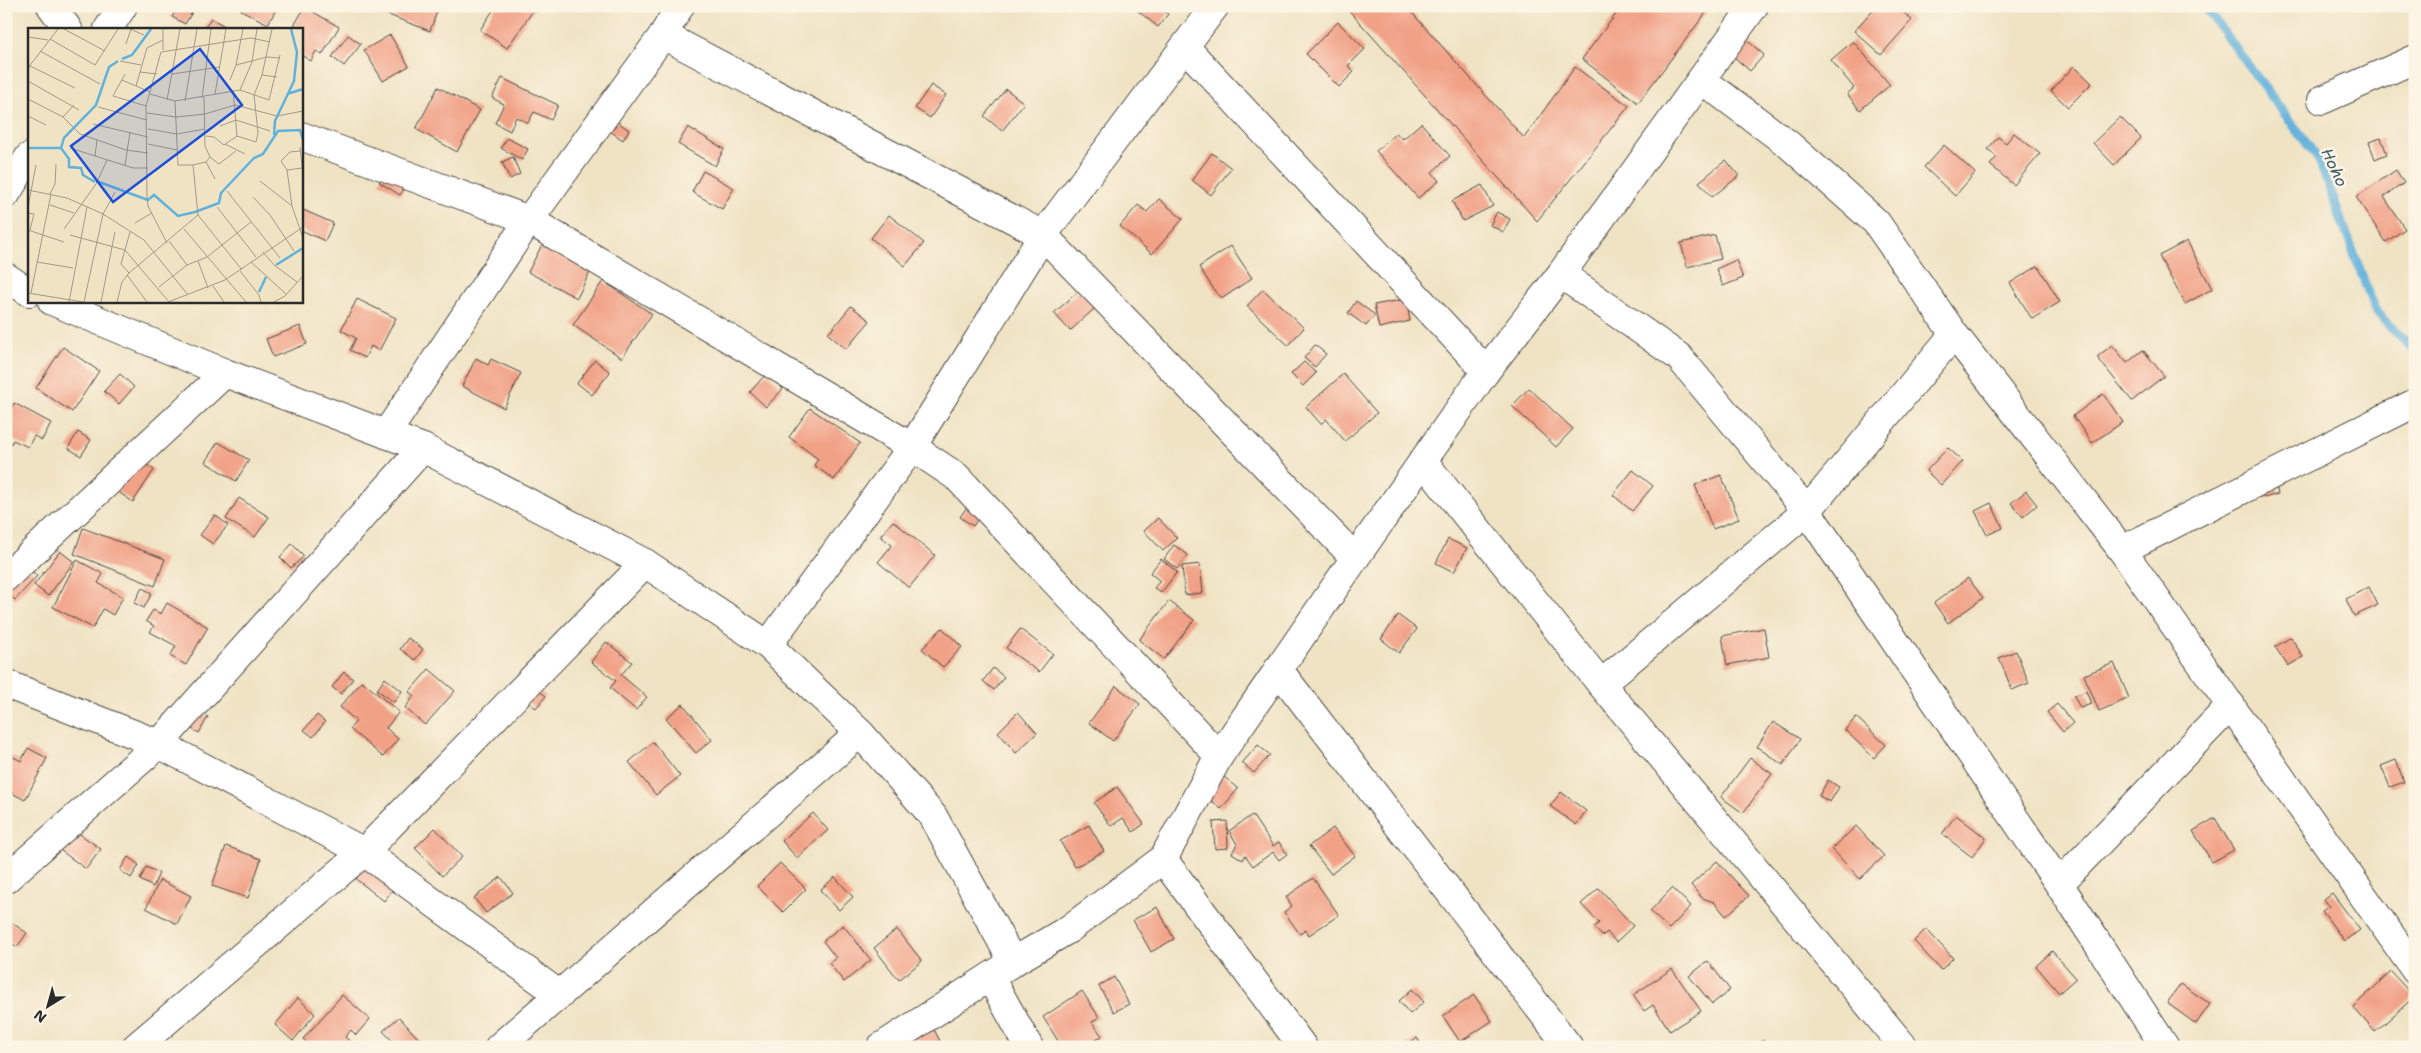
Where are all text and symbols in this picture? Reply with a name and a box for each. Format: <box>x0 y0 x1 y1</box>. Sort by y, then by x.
inset map <box>28 28 302 302</box>
water label: Hoho <box>2316 144 2353 190</box>
north arrow <box>22 980 72 1030</box>
text: N <box>30 1006 50 1027</box>

